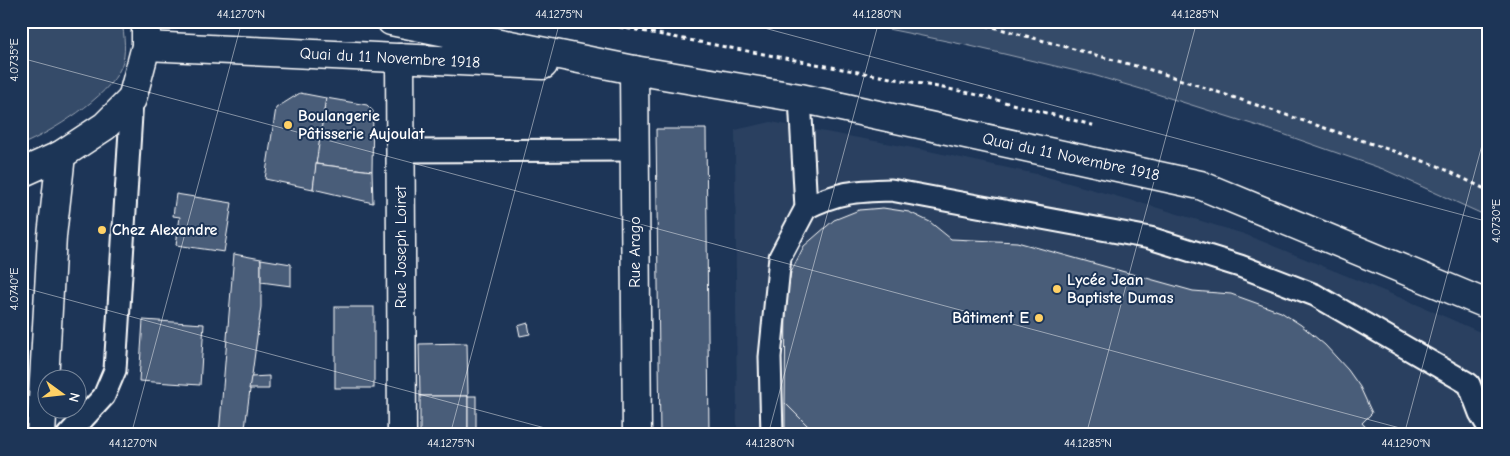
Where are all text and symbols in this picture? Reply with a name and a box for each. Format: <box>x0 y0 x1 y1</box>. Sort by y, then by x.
text: 44.1270°N <box>217 7 265 21</box>
text: 44.1275°N <box>535 7 583 21</box>
text: 44.1280°N <box>853 7 901 21</box>
text: 44.1285°N <box>1171 7 1219 21</box>
text: 4.0735°E <box>7 38 21 82</box>
street label: Quai du 11 Novembre 1918 <box>299 44 481 72</box>
place label: Boulangerie Pâtisserie Aujoulat <box>298 107 425 143</box>
marker: Boulangerie Pâtisserie Aujoulat <box>282 119 294 131</box>
street label: Quai du 11 Novembre 1918 <box>981 129 1161 185</box>
street label: Rue Joseph Loiret <box>392 185 410 308</box>
text: 4.0730°E <box>1489 199 1503 243</box>
street label: Rue Arago <box>626 216 644 288</box>
place label: Chez Alexandre <box>112 221 218 239</box>
marker: Chez Alexandre <box>96 224 108 236</box>
text: 4.0740°E <box>7 268 21 310</box>
place label: Lycée Jean Baptiste Dumas <box>1067 271 1174 307</box>
marker: Lycée Jean Baptiste Dumas <box>1051 283 1063 295</box>
place label: Bâtiment E <box>952 309 1029 327</box>
marker: Bâtiment E <box>1033 312 1045 324</box>
north arrow <box>38 368 88 418</box>
text: N <box>65 391 83 404</box>
text: 44.1270°N <box>109 436 157 450</box>
text: 44.1275°N <box>427 436 475 450</box>
text: 44.1280°N <box>746 436 794 450</box>
text: 44.1285°N <box>1064 436 1112 450</box>
text: 44.1290°N <box>1381 436 1431 450</box>

